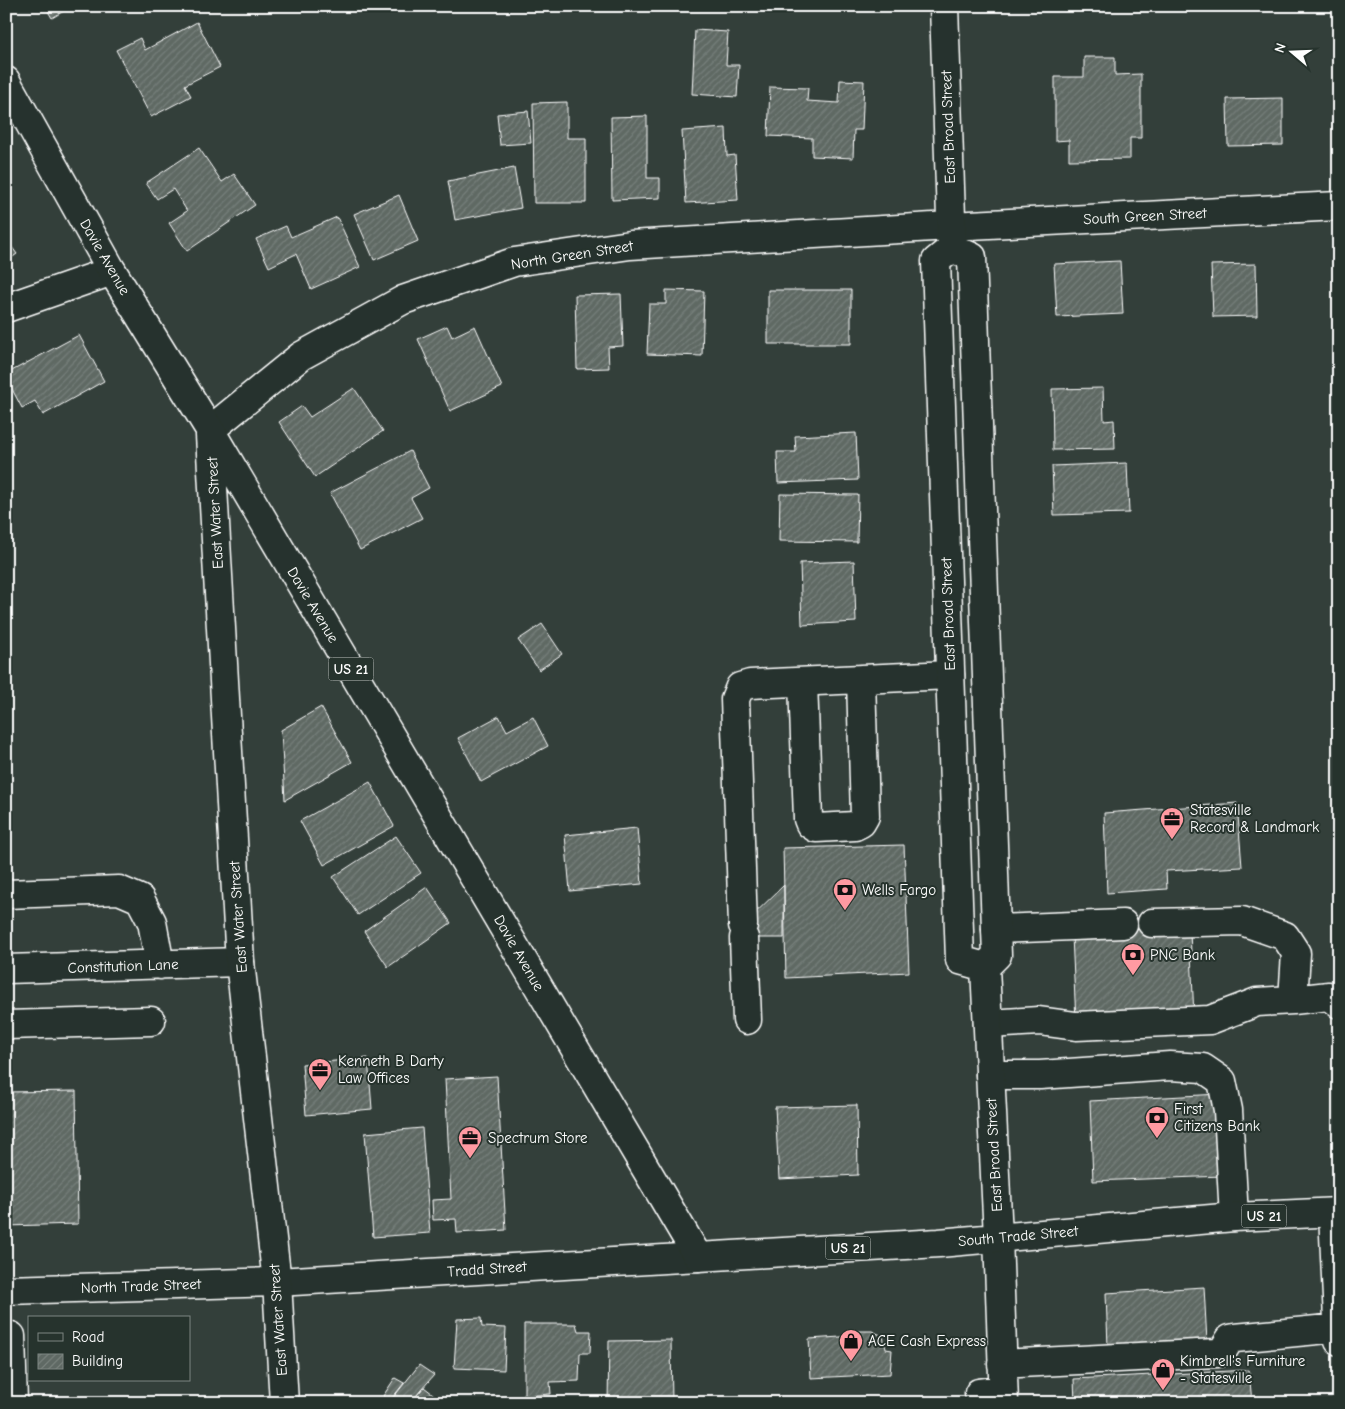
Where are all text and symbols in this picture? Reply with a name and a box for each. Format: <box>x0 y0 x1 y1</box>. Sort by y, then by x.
north arrow <box>1268 28 1318 78</box>
text: N <box>1271 41 1290 55</box>
street label: East Broad Street <box>937 69 959 184</box>
street label: South Green Street <box>1083 204 1208 228</box>
street label: Davie Avenue <box>76 216 134 299</box>
street label: North Green Street <box>510 236 635 274</box>
street label: East Water Street <box>203 456 227 569</box>
street label: East Broad Street <box>937 556 959 671</box>
street label: Davie Avenue <box>283 564 343 646</box>
road number: US 21 <box>328 658 374 681</box>
place label: Statesville Record & Landmark <box>1190 801 1320 836</box>
office icon: Statesville Record & Landmark <box>1159 806 1185 840</box>
street label: East Water Street <box>225 860 251 973</box>
bank icon: Wells Fargo <box>832 877 858 911</box>
place label: Wells Fargo <box>862 881 936 899</box>
street label: Davie Avenue <box>490 912 548 995</box>
bank icon: PNC Bank <box>1120 942 1146 976</box>
place label: PNC Bank <box>1150 946 1216 964</box>
street label: Constitution Lane <box>67 955 179 977</box>
place label: Kenneth B Darty Law Offices <box>338 1052 444 1087</box>
office icon: Kenneth B Darty Law Offices <box>307 1057 333 1091</box>
street label: East Broad Street <box>982 1097 1006 1212</box>
place label: First Citizens Bank <box>1174 1100 1261 1135</box>
bank icon: First Citizens Bank <box>1144 1105 1170 1139</box>
office icon: Spectrum Store <box>457 1125 483 1159</box>
place label: Spectrum Store <box>488 1129 588 1147</box>
road number: US 21 <box>1242 1204 1286 1228</box>
street label: South Trade Street <box>957 1222 1080 1250</box>
road number: US 21 <box>826 1236 870 1260</box>
street label: Tradd Street <box>447 1257 528 1281</box>
street label: East Water Street <box>265 1263 291 1376</box>
street label: North Trade Street <box>81 1275 202 1297</box>
legend <box>28 1316 190 1382</box>
text: Road <box>72 1328 104 1346</box>
shop icon: ACE Cash Express <box>838 1328 864 1362</box>
place label: ACE Cash Express <box>868 1332 986 1350</box>
text: Building <box>72 1352 123 1370</box>
place label: Kimbrell's Furniture - Statesville <box>1180 1352 1306 1387</box>
shop icon: Kimbrell's Furniture - Statesville <box>1150 1357 1176 1391</box>

